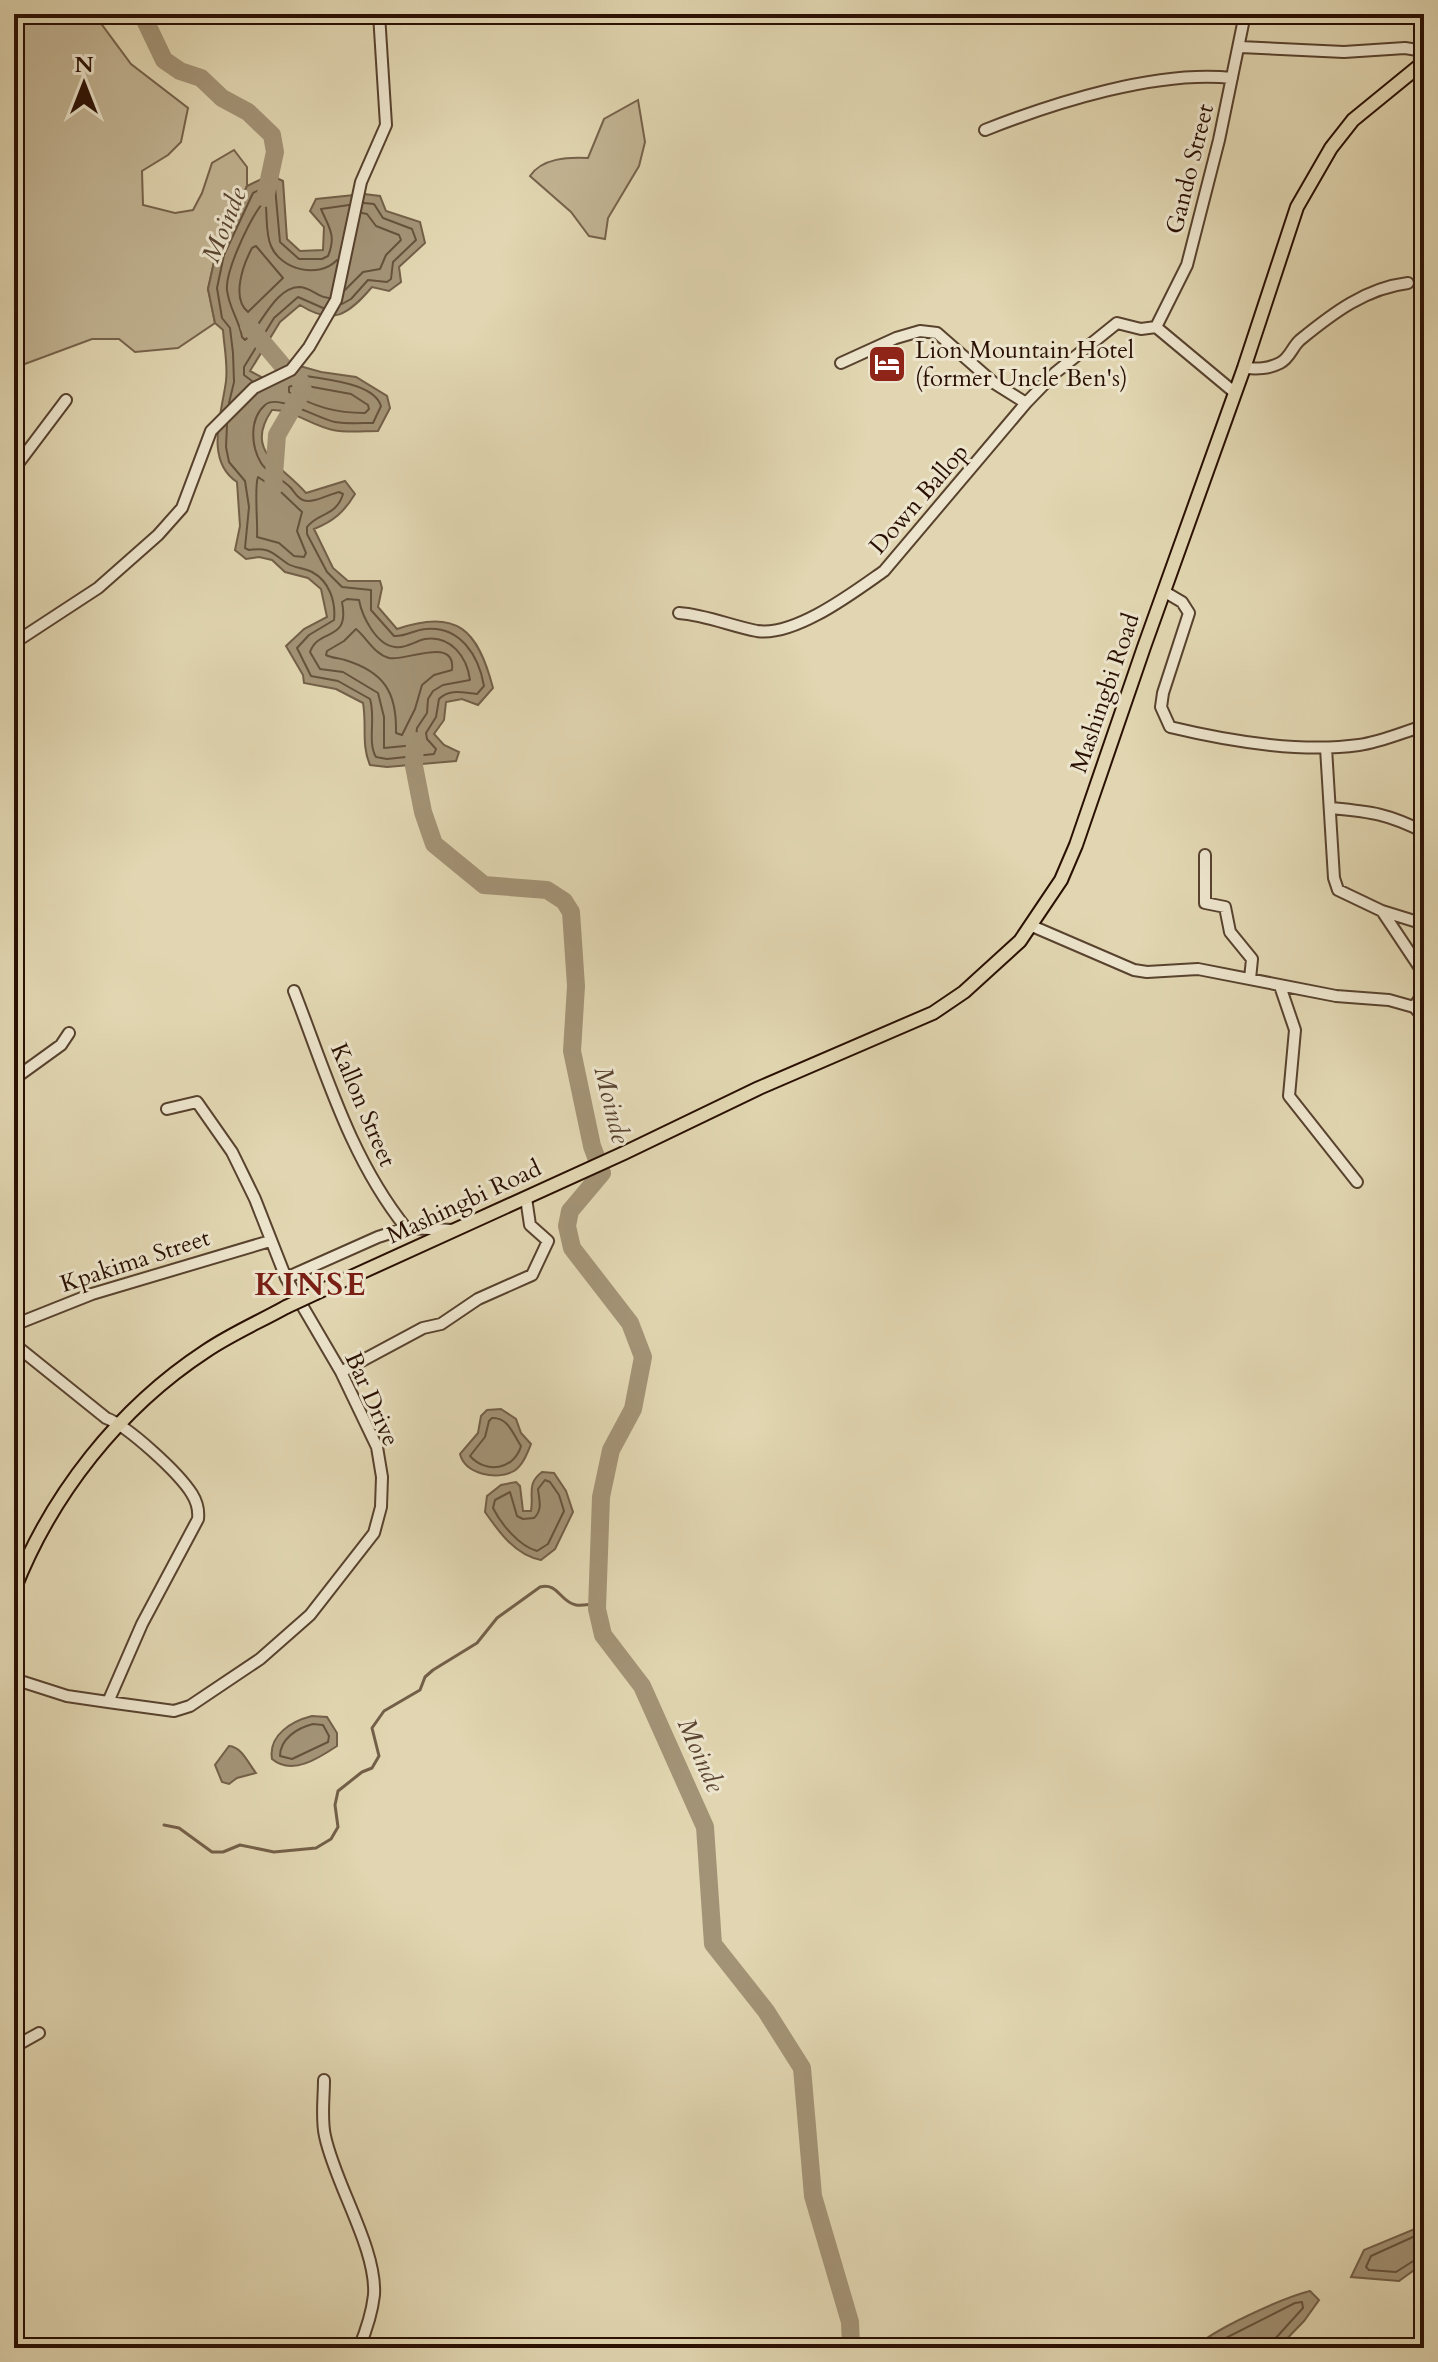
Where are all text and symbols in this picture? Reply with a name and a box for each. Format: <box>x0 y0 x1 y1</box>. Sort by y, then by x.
north arrow <box>44 44 124 124</box>
text: N <box>74 50 94 80</box>
street label: Gando Street <box>1158 100 1222 237</box>
water label: Moinde <box>193 181 255 268</box>
place label: Lion Mountain Hotel (former Uncle Ben's) <box>915 334 1134 395</box>
hotel icon: Lion Mountain Hotel (former Uncle Ben's) <box>866 343 908 385</box>
street label: Down Ballop <box>862 437 976 561</box>
street label: Mashingbi Road <box>1062 609 1148 777</box>
street label: Kallon Street <box>322 1038 404 1172</box>
water label: Moinde <box>586 1063 639 1148</box>
street label: Mashingbi Road <box>381 1152 547 1252</box>
street label: Kpakima Street <box>56 1221 214 1301</box>
district label: KINSE <box>254 1263 368 1307</box>
street label: Bar Drive <box>337 1347 407 1451</box>
water label: Moinde <box>669 1712 733 1799</box>

